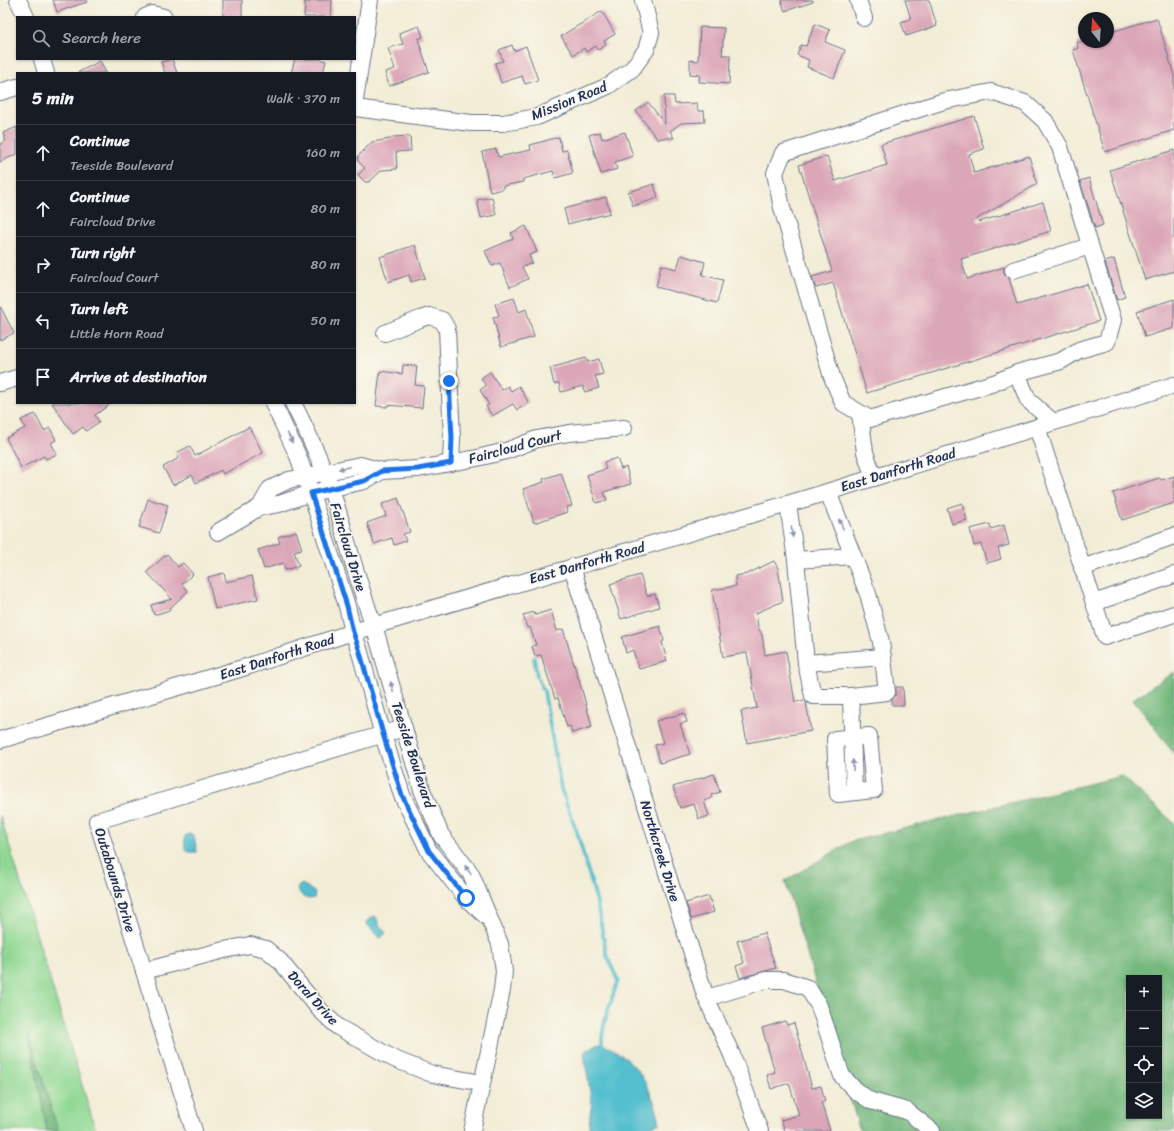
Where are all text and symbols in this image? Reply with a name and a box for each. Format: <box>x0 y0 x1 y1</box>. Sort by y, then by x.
north arrow <box>1078 12 1114 48</box>
search box <box>16 16 356 60</box>
text: Search here <box>62 25 141 51</box>
icon: search <box>30 27 52 49</box>
street label: Mission Road <box>527 74 612 128</box>
text: 5 min <box>32 83 74 113</box>
text: Walk · 370 m <box>266 87 340 110</box>
text: Continue <box>70 128 130 154</box>
text: 160 m <box>305 141 340 164</box>
icon: ahead <box>32 142 54 164</box>
text: Teeside Boulevard <box>70 154 173 177</box>
text: Continue <box>70 184 130 210</box>
text: 80 m <box>311 197 340 220</box>
icon: ahead <box>32 198 54 220</box>
text: Faircloud Drive <box>70 210 155 233</box>
text: Turn right <box>70 240 135 266</box>
text: 80 m <box>311 253 340 276</box>
icon: right <box>32 254 54 276</box>
text: Faircloud Court <box>70 266 159 289</box>
text: Turn left <box>70 296 128 322</box>
text: 50 m <box>310 309 340 332</box>
icon: left <box>32 310 54 332</box>
text: Little Horn Road <box>70 322 163 345</box>
text: Arrive at destination <box>70 364 207 390</box>
icon: arrive <box>32 366 54 388</box>
route end <box>440 372 458 390</box>
street label: Faircloud Court <box>466 422 566 471</box>
one-way arrow <box>287 432 293 444</box>
street label: East Danforth Road <box>837 440 960 499</box>
one-way arrow <box>338 465 351 471</box>
street label: Faircloud Drive <box>323 499 373 595</box>
one-way arrow <box>837 517 843 529</box>
one-way arrow <box>789 526 795 538</box>
street label: East Danforth Road <box>526 534 649 591</box>
street label: East Danforth Road <box>216 626 339 687</box>
one-way arrow <box>389 681 395 693</box>
street label: Teeside Boulevard <box>384 698 442 813</box>
one-way arrow <box>850 759 857 771</box>
street label: Northcreek Drive <box>633 797 687 905</box>
street label: Outabounds Drive <box>87 825 143 935</box>
one-way arrow <box>464 865 472 875</box>
route start <box>457 889 475 907</box>
street label: Doral Drive <box>281 965 345 1031</box>
map controls <box>1126 975 1162 1119</box>
button: + <box>1126 975 1162 1011</box>
button: − <box>1126 1011 1162 1047</box>
button: locate <box>1126 1047 1162 1083</box>
button: layers <box>1126 1083 1162 1119</box>

